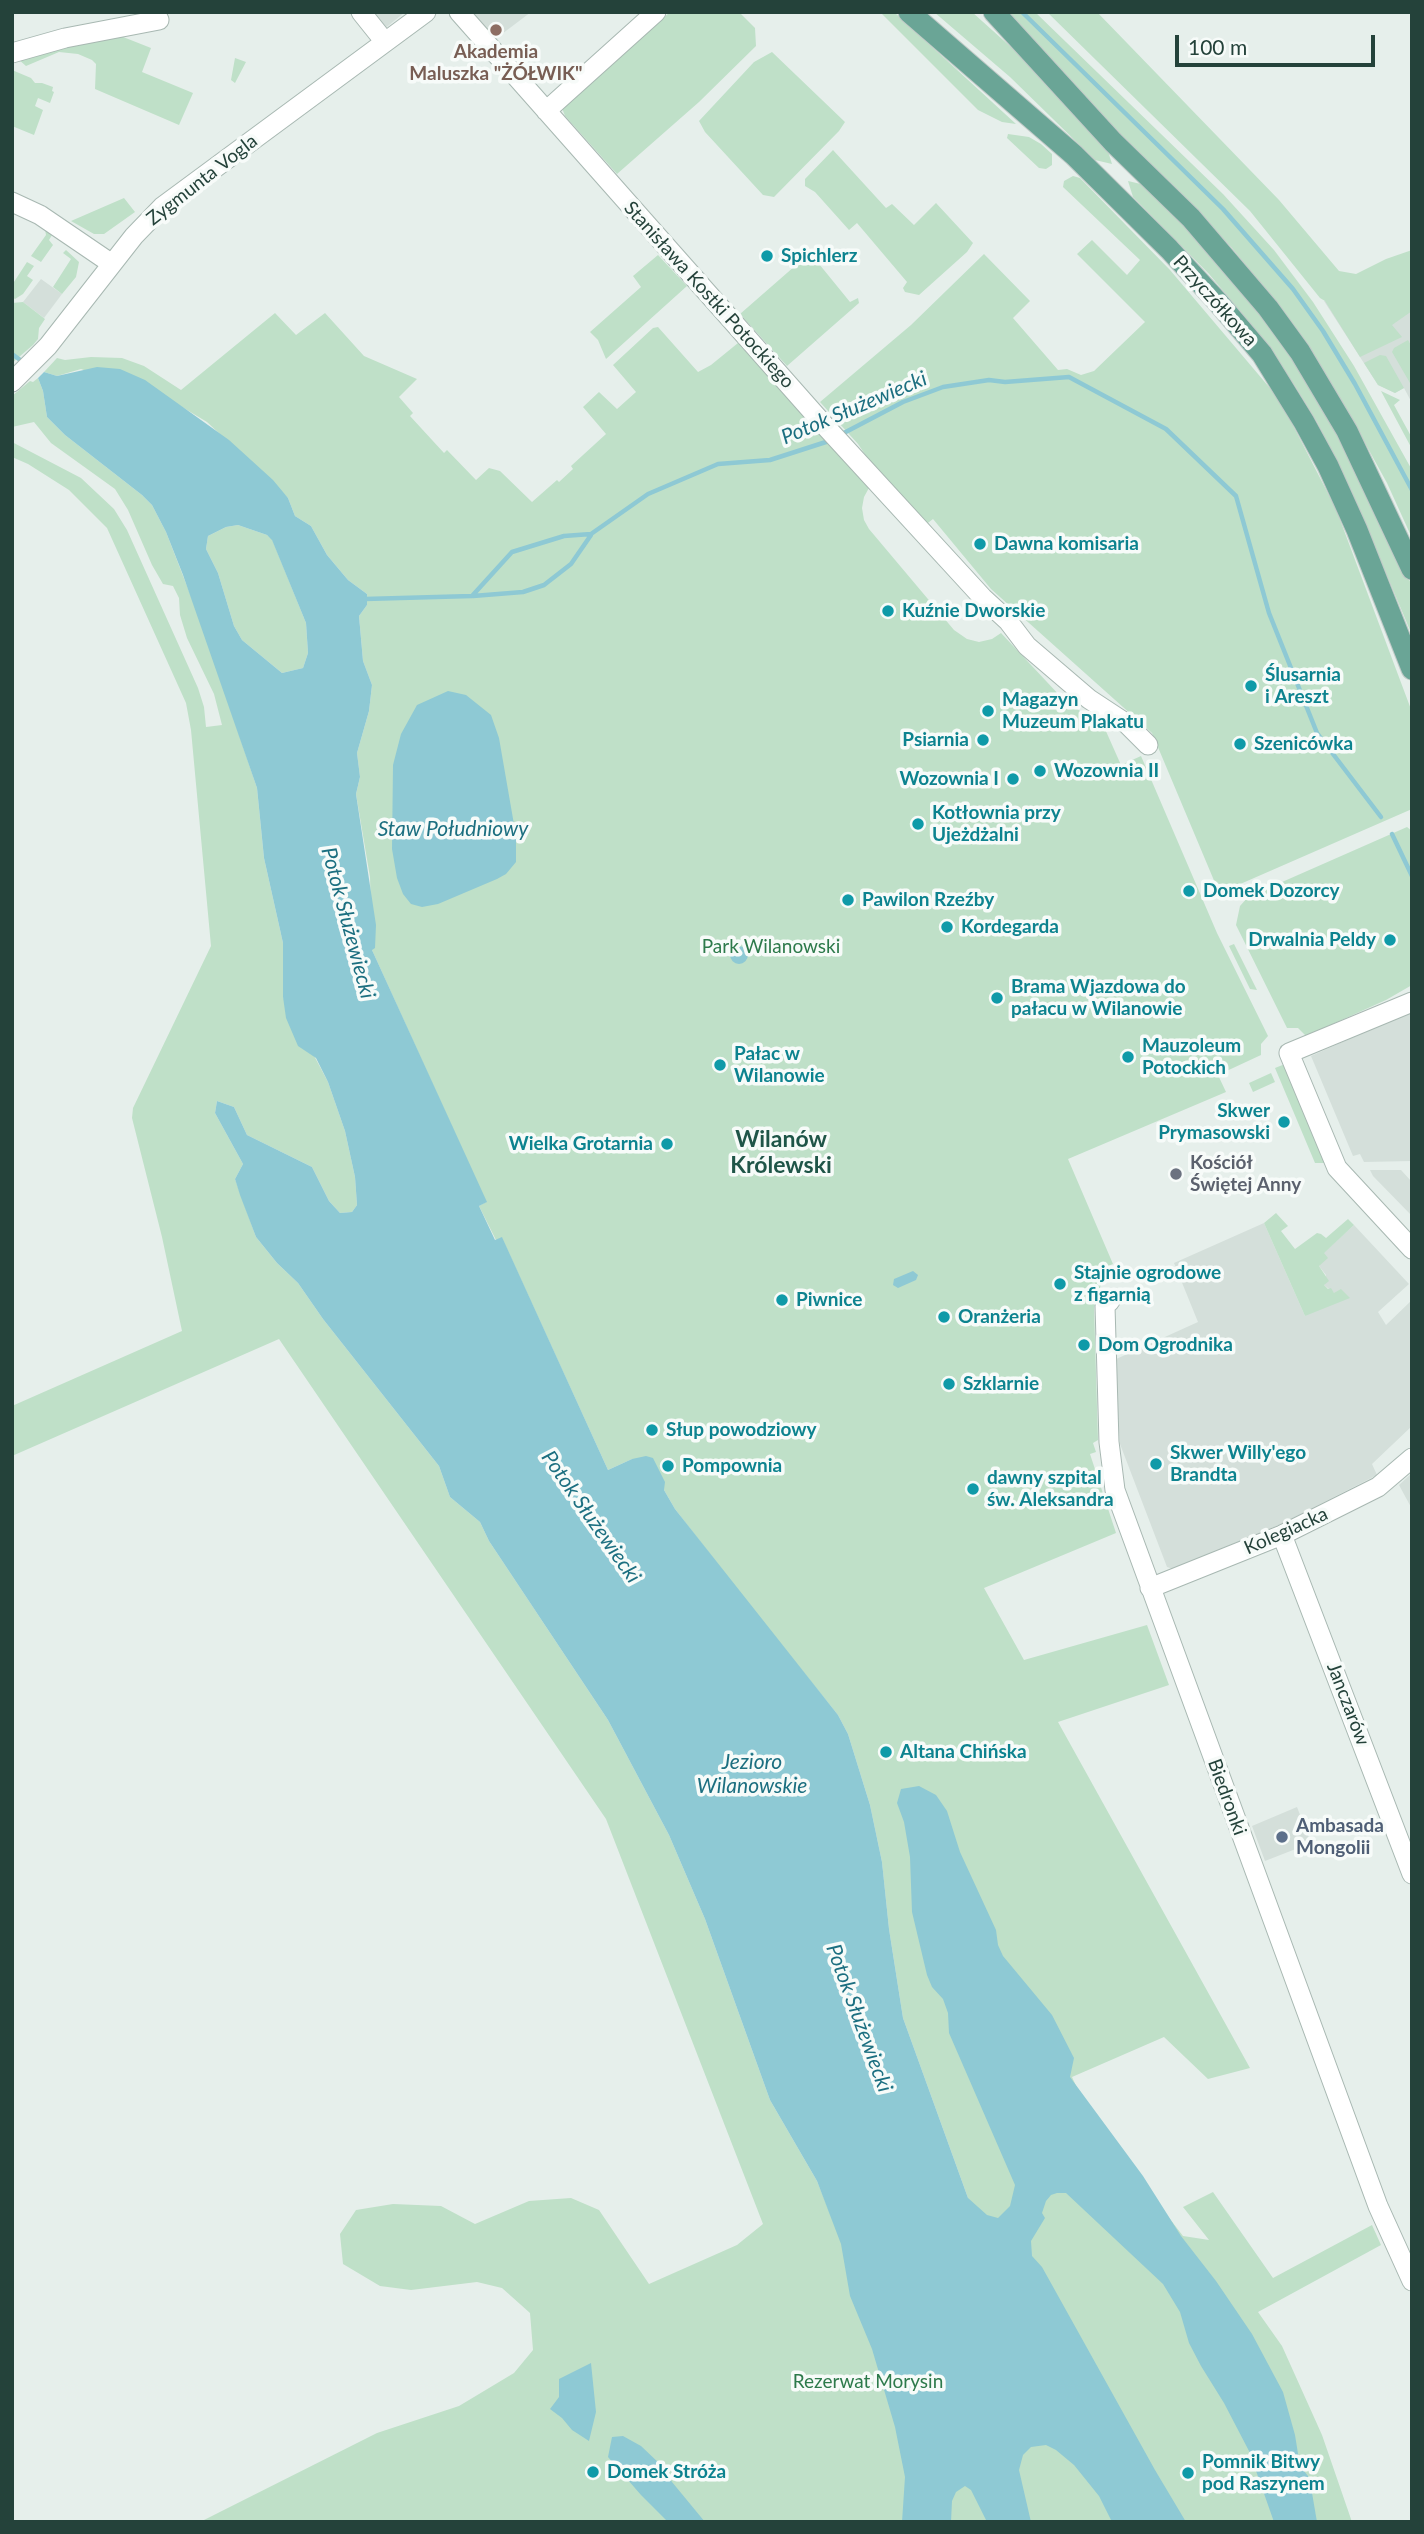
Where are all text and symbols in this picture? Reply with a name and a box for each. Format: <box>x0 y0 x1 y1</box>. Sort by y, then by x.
scale bar <box>1179 21 1378 65</box>
marker: Akademia Maluszka "ŻÓŁWIK" <box>488 22 504 38</box>
text: 100 m <box>1188 34 1247 59</box>
place label: Akademia Maluszka "ŻÓŁWIK" <box>409 41 583 85</box>
street label: Zygmunta Vogla <box>142 130 262 230</box>
street label: Stanisława Kostki Potockiego <box>619 197 799 393</box>
place label: Spichlerz <box>781 245 857 267</box>
marker: Spichlerz <box>759 248 775 264</box>
street label: Przyczółkowa <box>1168 251 1262 351</box>
water label: Potok Służewiecki <box>777 366 931 450</box>
place label: Dawna komisaria <box>994 533 1139 555</box>
marker: Dawna komisaria <box>972 536 988 552</box>
place label: Kuźnie Dworskie <box>902 600 1045 622</box>
marker: Kuźnie Dworskie <box>880 603 896 619</box>
place label: Ślusarnia i Areszt <box>1265 664 1341 708</box>
marker: Ślusarnia i Areszt <box>1243 678 1259 694</box>
place label: Magazyn Muzeum Plakatu <box>1002 689 1144 733</box>
marker: Magazyn Muzeum Plakatu <box>980 703 996 719</box>
place label: Psiarnia <box>902 729 969 751</box>
marker: Psiarnia <box>975 732 991 748</box>
place label: Szenicówka <box>1254 733 1353 755</box>
marker: Szenicówka <box>1232 736 1248 752</box>
place label: Wozownia II <box>1054 760 1159 782</box>
marker: Wozownia II <box>1032 763 1048 779</box>
place label: Wozownia I <box>899 768 999 790</box>
marker: Wozownia I <box>1005 771 1021 787</box>
place label: Kotłownia przy Ujeżdżalni <box>932 802 1061 846</box>
water label: Staw Południowy <box>378 816 528 842</box>
marker: Kotłownia przy Ujeżdżalni <box>910 816 926 832</box>
water label: Potok Służewiecki <box>316 845 380 1001</box>
place label: Domek Dozorcy <box>1203 880 1340 902</box>
marker: Domek Dozorcy <box>1181 883 1197 899</box>
place label: Pawilon Rzeźby <box>862 889 994 911</box>
marker: Pawilon Rzeźby <box>840 892 856 908</box>
place label: Kordegarda <box>961 916 1059 938</box>
marker: Kordegarda <box>939 919 955 935</box>
place label: Drwalnia Peldy <box>1248 929 1376 951</box>
marker: Drwalnia Peldy <box>1382 932 1398 948</box>
park label: Park Wilanowski <box>702 936 840 958</box>
place label: Brama Wjazdowa do pałacu w Wilanowie <box>1011 976 1186 1020</box>
marker: Brama Wjazdowa do pałacu w Wilanowie <box>989 990 1005 1006</box>
place label: Mauzoleum Potockich <box>1142 1035 1241 1079</box>
place label: Pałac w Wilanowie <box>734 1043 825 1087</box>
marker: Mauzoleum Potockich <box>1120 1049 1136 1065</box>
marker: Pałac w Wilanowie <box>712 1057 728 1073</box>
place label: Skwer Prymasowski <box>1158 1100 1270 1144</box>
marker: Skwer Prymasowski <box>1276 1114 1292 1130</box>
district label: Wilanów Królewski <box>730 1126 832 1180</box>
place label: Wielka Grotarnia <box>509 1133 653 1155</box>
marker: Wielka Grotarnia <box>659 1136 675 1152</box>
place label: Kościół Świętej Anny <box>1190 1152 1301 1196</box>
marker: Kościół Świętej Anny <box>1168 1166 1184 1182</box>
place label: Stajnie ogrodowe z figarnią <box>1074 1262 1221 1306</box>
marker: Stajnie ogrodowe z figarnią <box>1052 1276 1068 1292</box>
place label: Piwnice <box>796 1289 862 1311</box>
marker: Piwnice <box>774 1292 790 1308</box>
place label: Oranżeria <box>958 1306 1041 1328</box>
marker: Oranżeria <box>936 1309 952 1325</box>
place label: Dom Ogrodnika <box>1098 1334 1233 1356</box>
marker: Dom Ogrodnika <box>1076 1337 1092 1353</box>
place label: Szklarnie <box>963 1373 1039 1395</box>
marker: Szklarnie <box>941 1376 957 1392</box>
place label: Słup powodziowy <box>666 1419 817 1441</box>
marker: Słup powodziowy <box>644 1422 660 1438</box>
place label: Skwer Willy'ego Brandta <box>1170 1442 1306 1486</box>
water label: Potok Służewiecki <box>536 1446 646 1588</box>
place label: Pompownia <box>682 1455 782 1477</box>
marker: Skwer Willy'ego Brandta <box>1148 1456 1164 1472</box>
marker: Pompownia <box>660 1458 676 1474</box>
place label: dawny szpital św. Aleksandra <box>987 1467 1114 1511</box>
marker: dawny szpital św. Aleksandra <box>965 1481 981 1497</box>
street label: Kolegiacka <box>1241 1502 1331 1560</box>
street label: Janczarów <box>1322 1659 1374 1749</box>
place label: Altana Chińska <box>900 1741 1027 1763</box>
marker: Altana Chińska <box>878 1744 894 1760</box>
water label: Jezioro Wilanowskie <box>697 1749 807 1799</box>
street label: Biedronki <box>1203 1756 1251 1838</box>
place label: Ambasada Mongolii <box>1296 1815 1384 1859</box>
marker: Ambasada Mongolii <box>1274 1829 1290 1845</box>
water label: Potok Służewiecki <box>821 1941 897 2095</box>
park label: Rezerwat Morysin <box>793 2371 943 2393</box>
place label: Pomnik Bitwy pod Raszynem <box>1202 2451 1325 2495</box>
place label: Domek Stróża <box>607 2461 726 2483</box>
marker: Domek Stróża <box>585 2464 601 2480</box>
marker: Pomnik Bitwy pod Raszynem <box>1180 2465 1196 2481</box>

